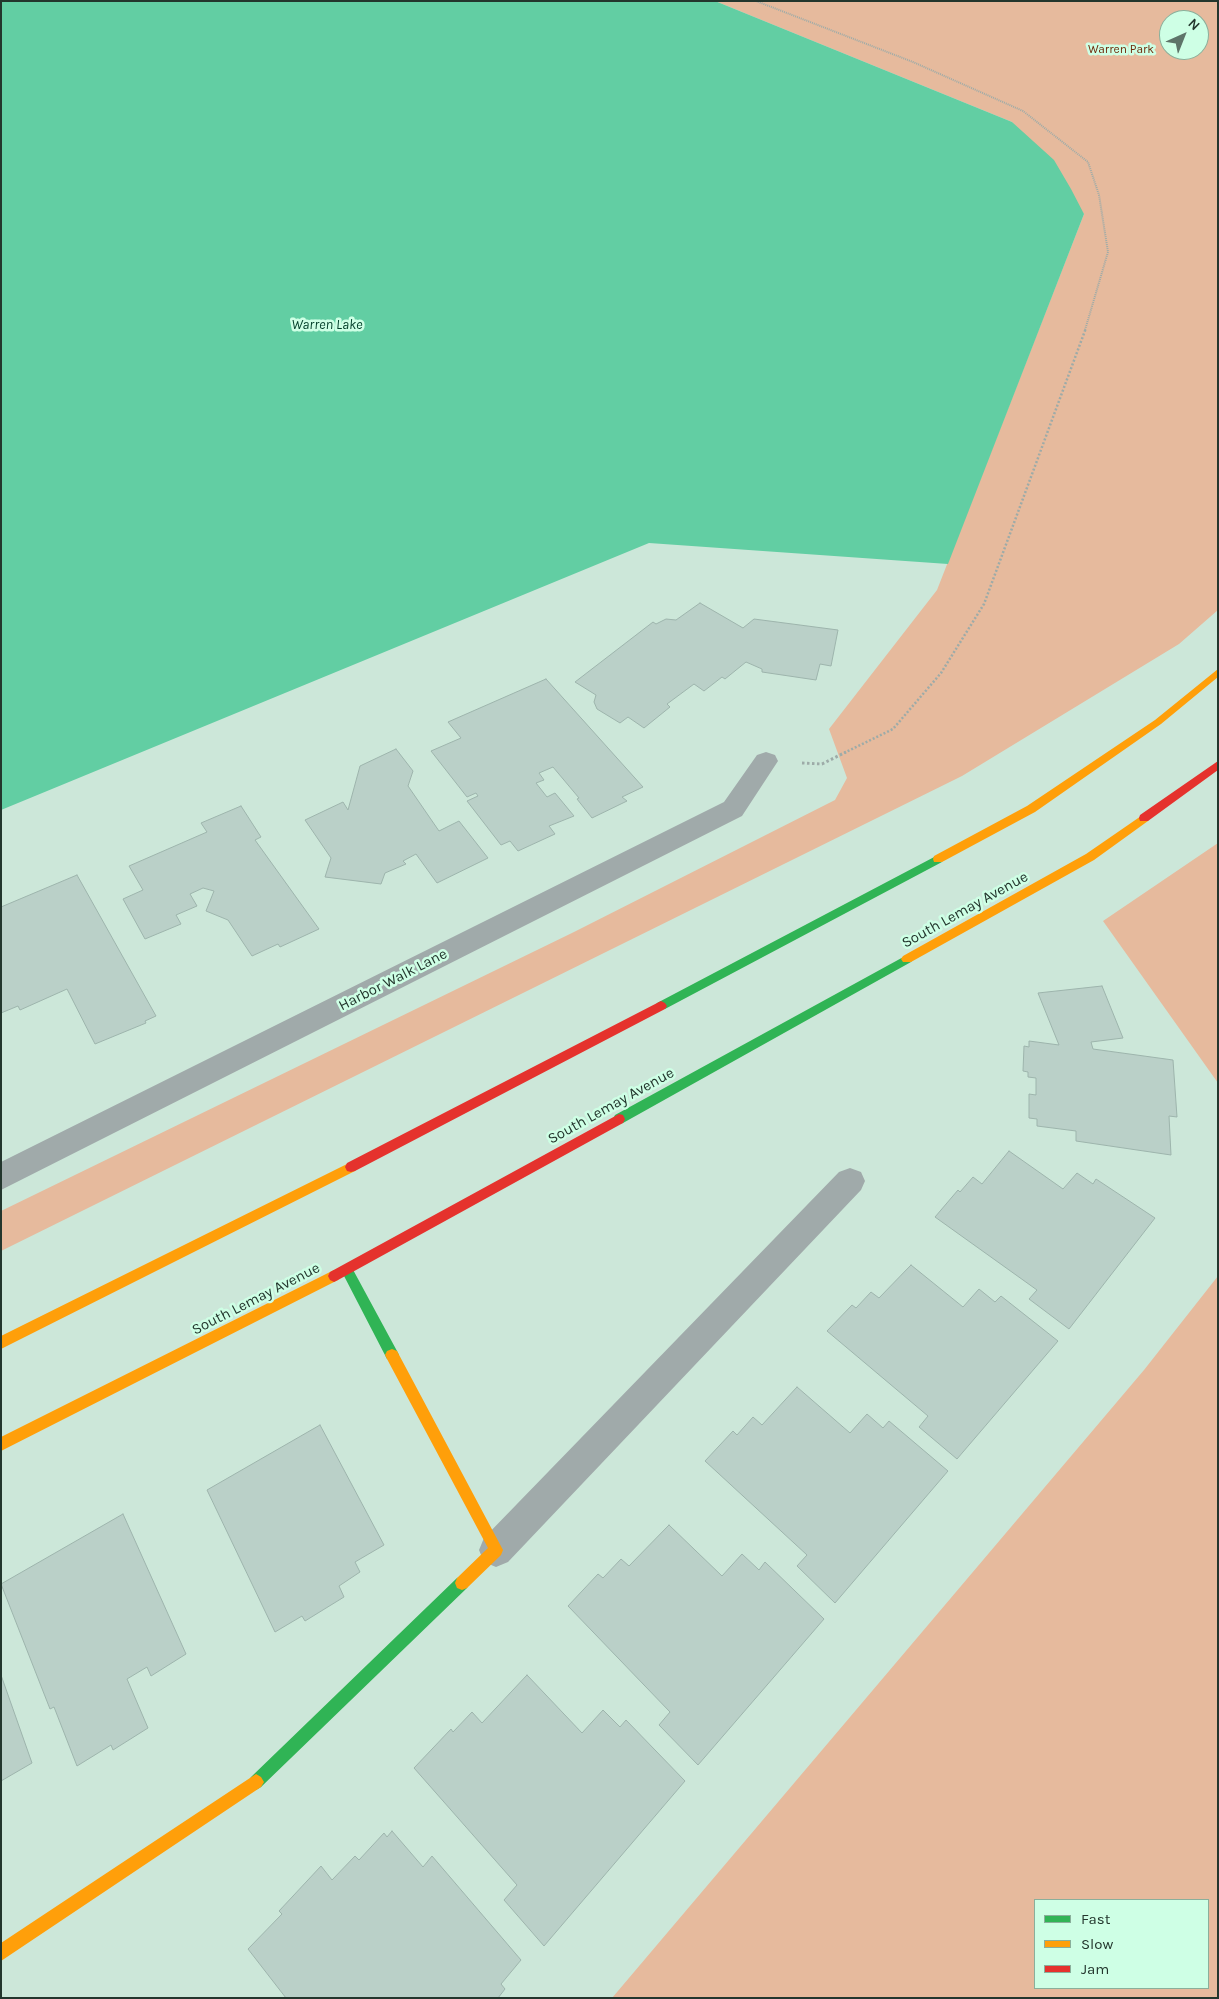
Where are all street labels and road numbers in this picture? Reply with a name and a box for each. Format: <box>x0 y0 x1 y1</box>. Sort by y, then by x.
street label: South Lemay Avenue <box>899 868 1031 952</box>
street label: Harbor Walk Lane <box>336 945 450 1015</box>
street label: South Lemay Avenue <box>545 1064 677 1148</box>
street label: South Lemay Avenue <box>189 1259 323 1339</box>

